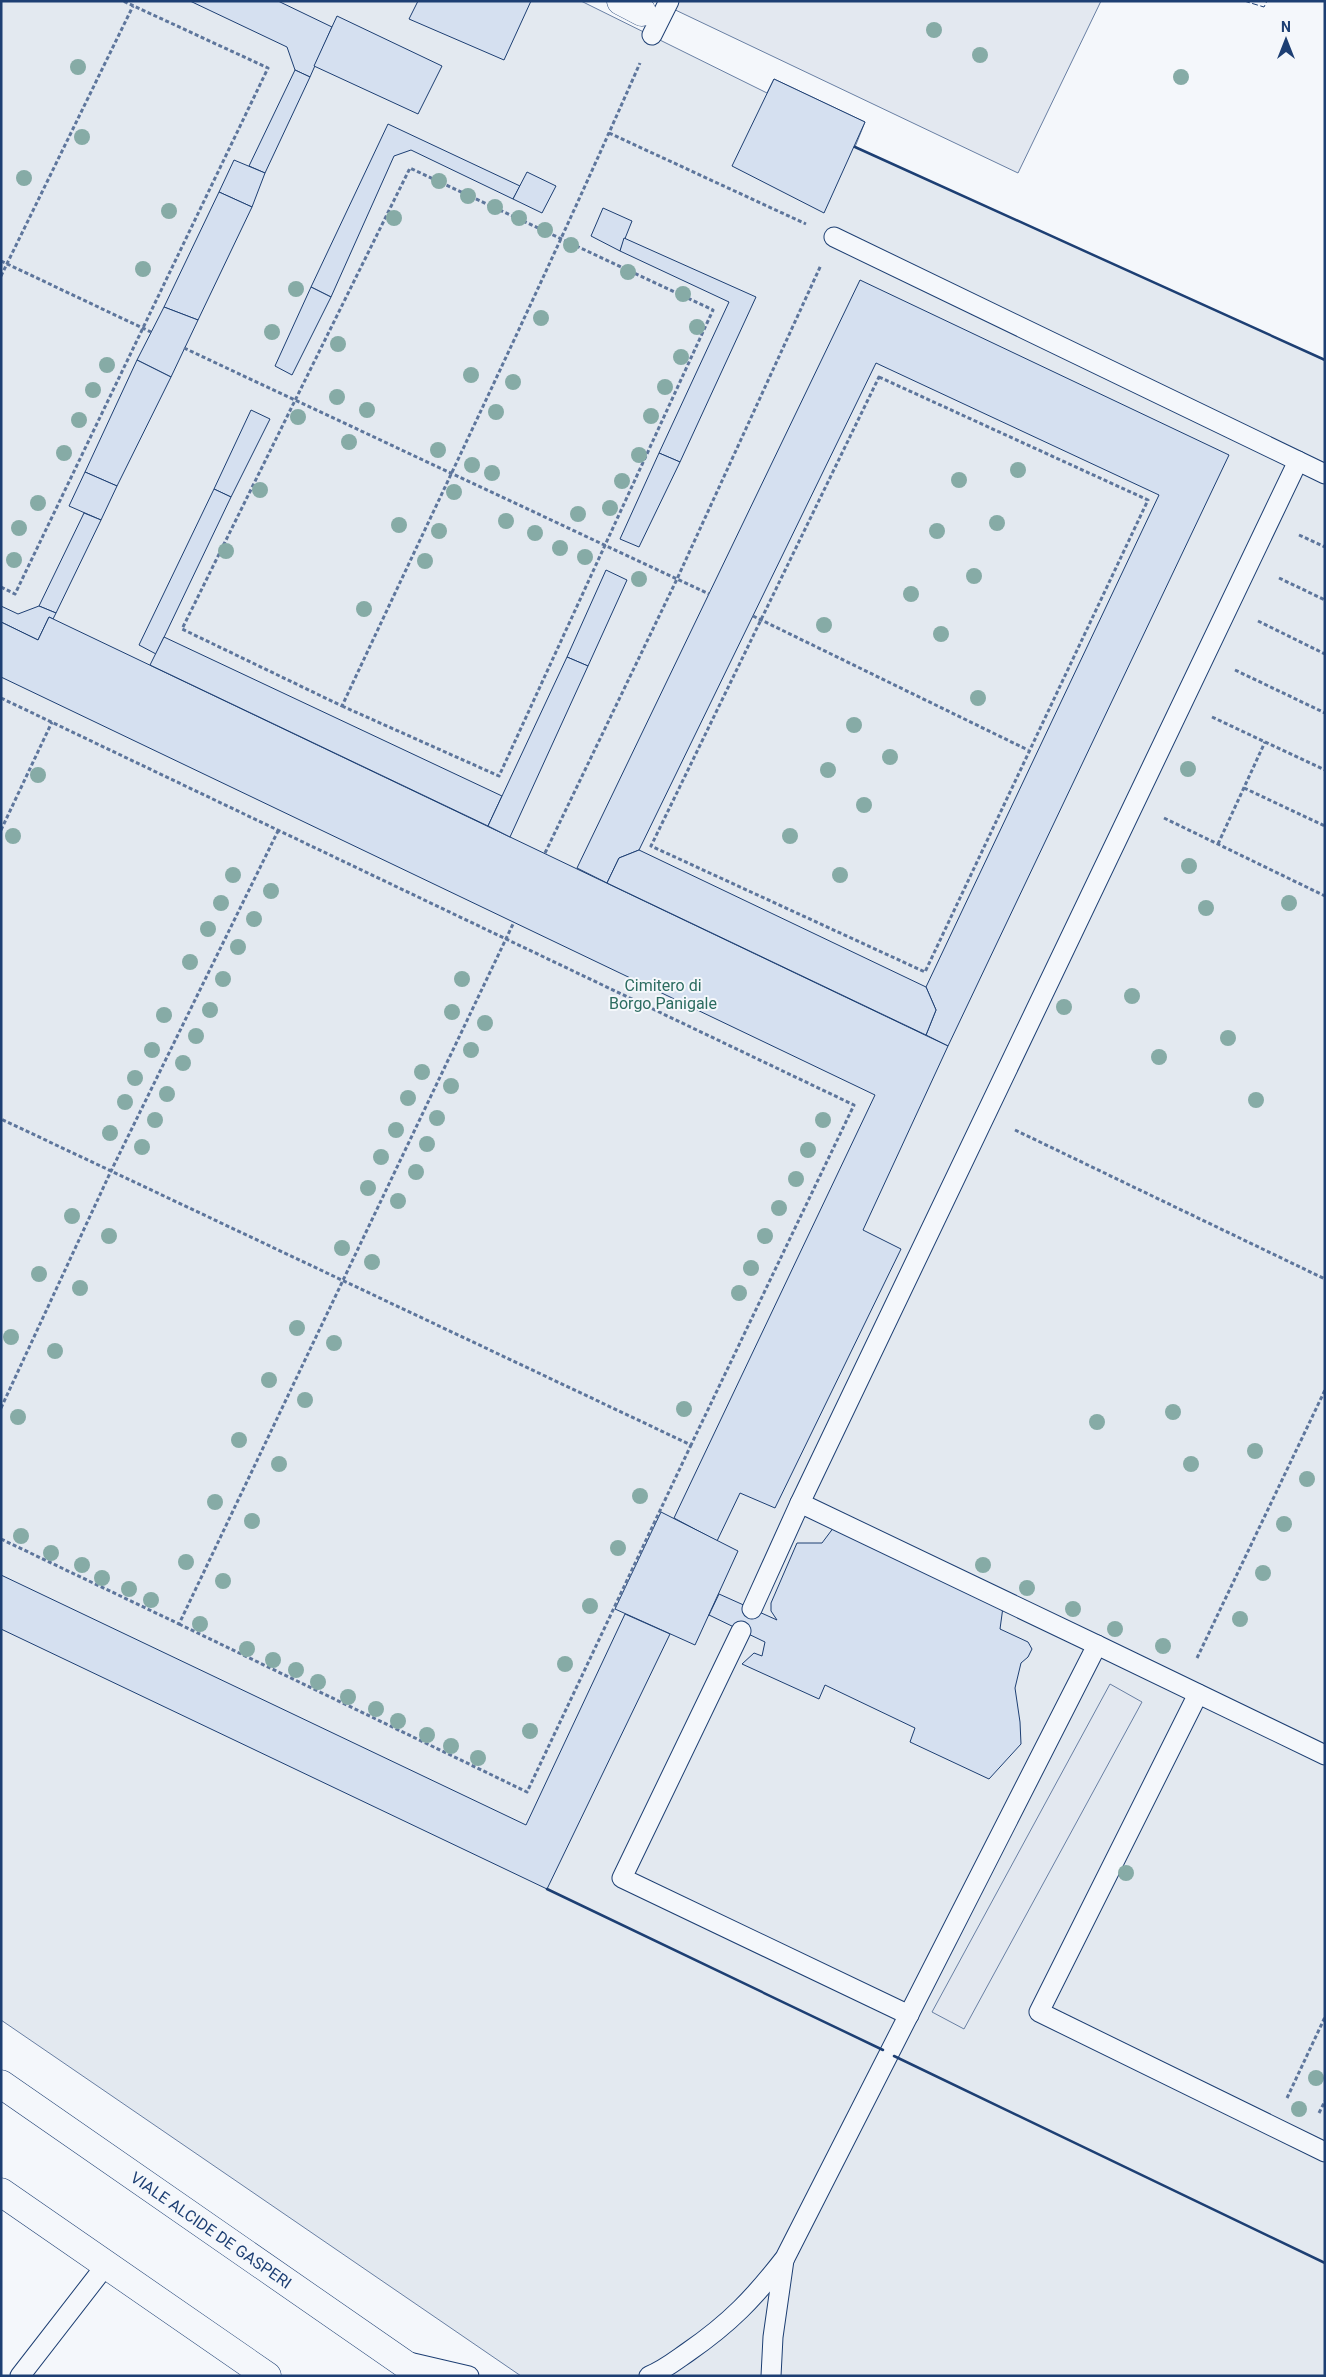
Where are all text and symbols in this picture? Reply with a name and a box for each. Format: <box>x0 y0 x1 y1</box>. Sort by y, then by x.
north arrow <box>1261 15 1311 65</box>
text: N <box>1281 19 1291 35</box>
park label: Cimitero di Borgo Panigale <box>609 976 717 1013</box>
street label: VIALE ALCIDE DE GASPERI <box>127 2168 295 2292</box>

